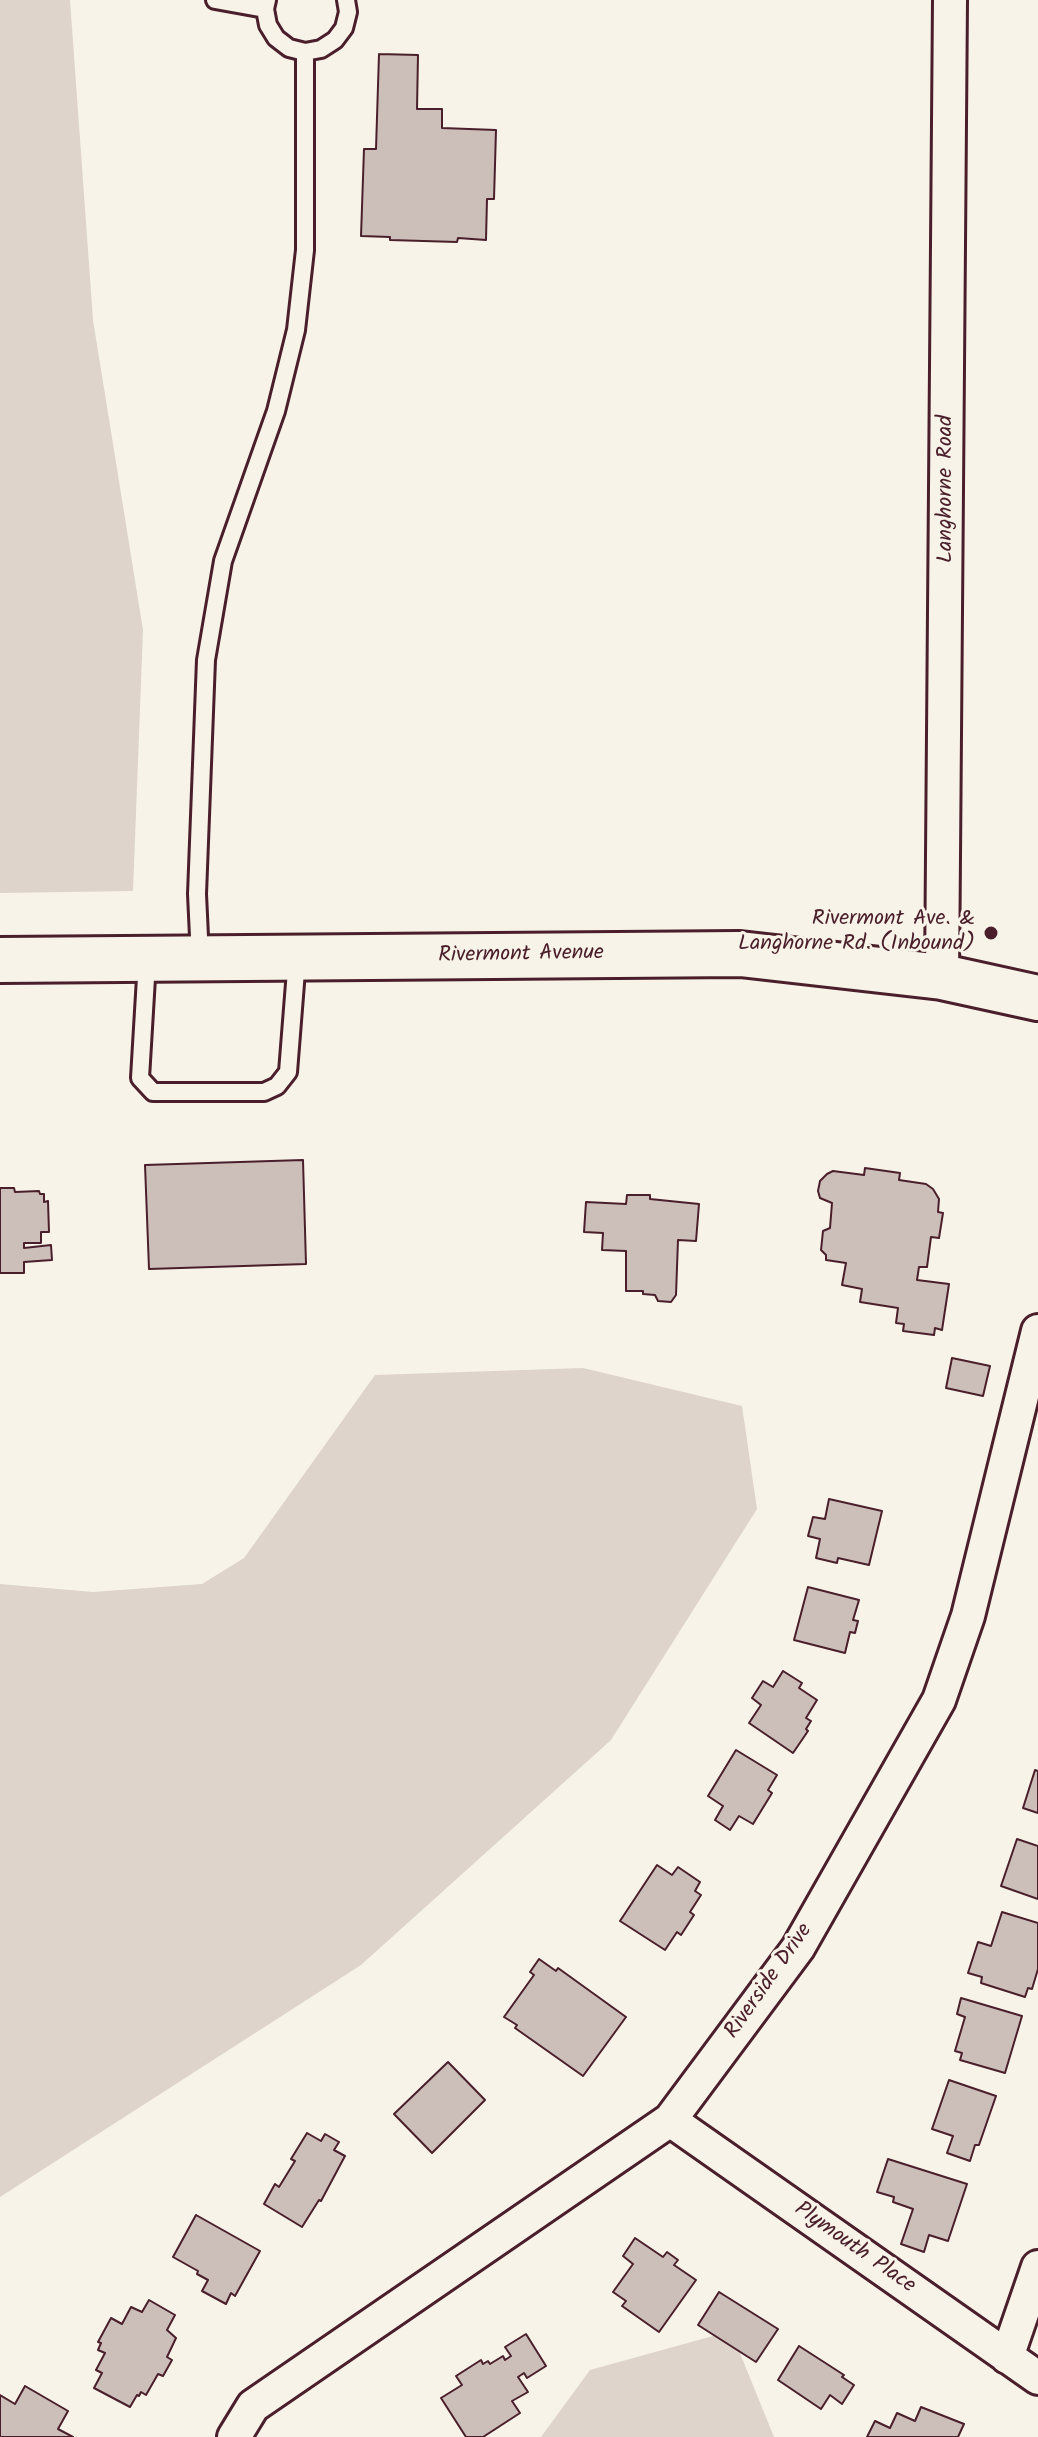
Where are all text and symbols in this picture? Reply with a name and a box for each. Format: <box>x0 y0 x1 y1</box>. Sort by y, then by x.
street label: Langhorne Road <box>934 415 960 563</box>
place label: Rivermont Ave. & Langhorne Rd. (Inbound) <box>738 907 975 958</box>
marker: Rivermont Ave. & Langhorne Rd. (Inbound) <box>982 924 1000 942</box>
street label: Rivermont Avenue <box>438 941 604 971</box>
street label: Riverside Drive <box>721 1919 819 2045</box>
street label: Plymouth Place <box>788 2197 920 2301</box>

